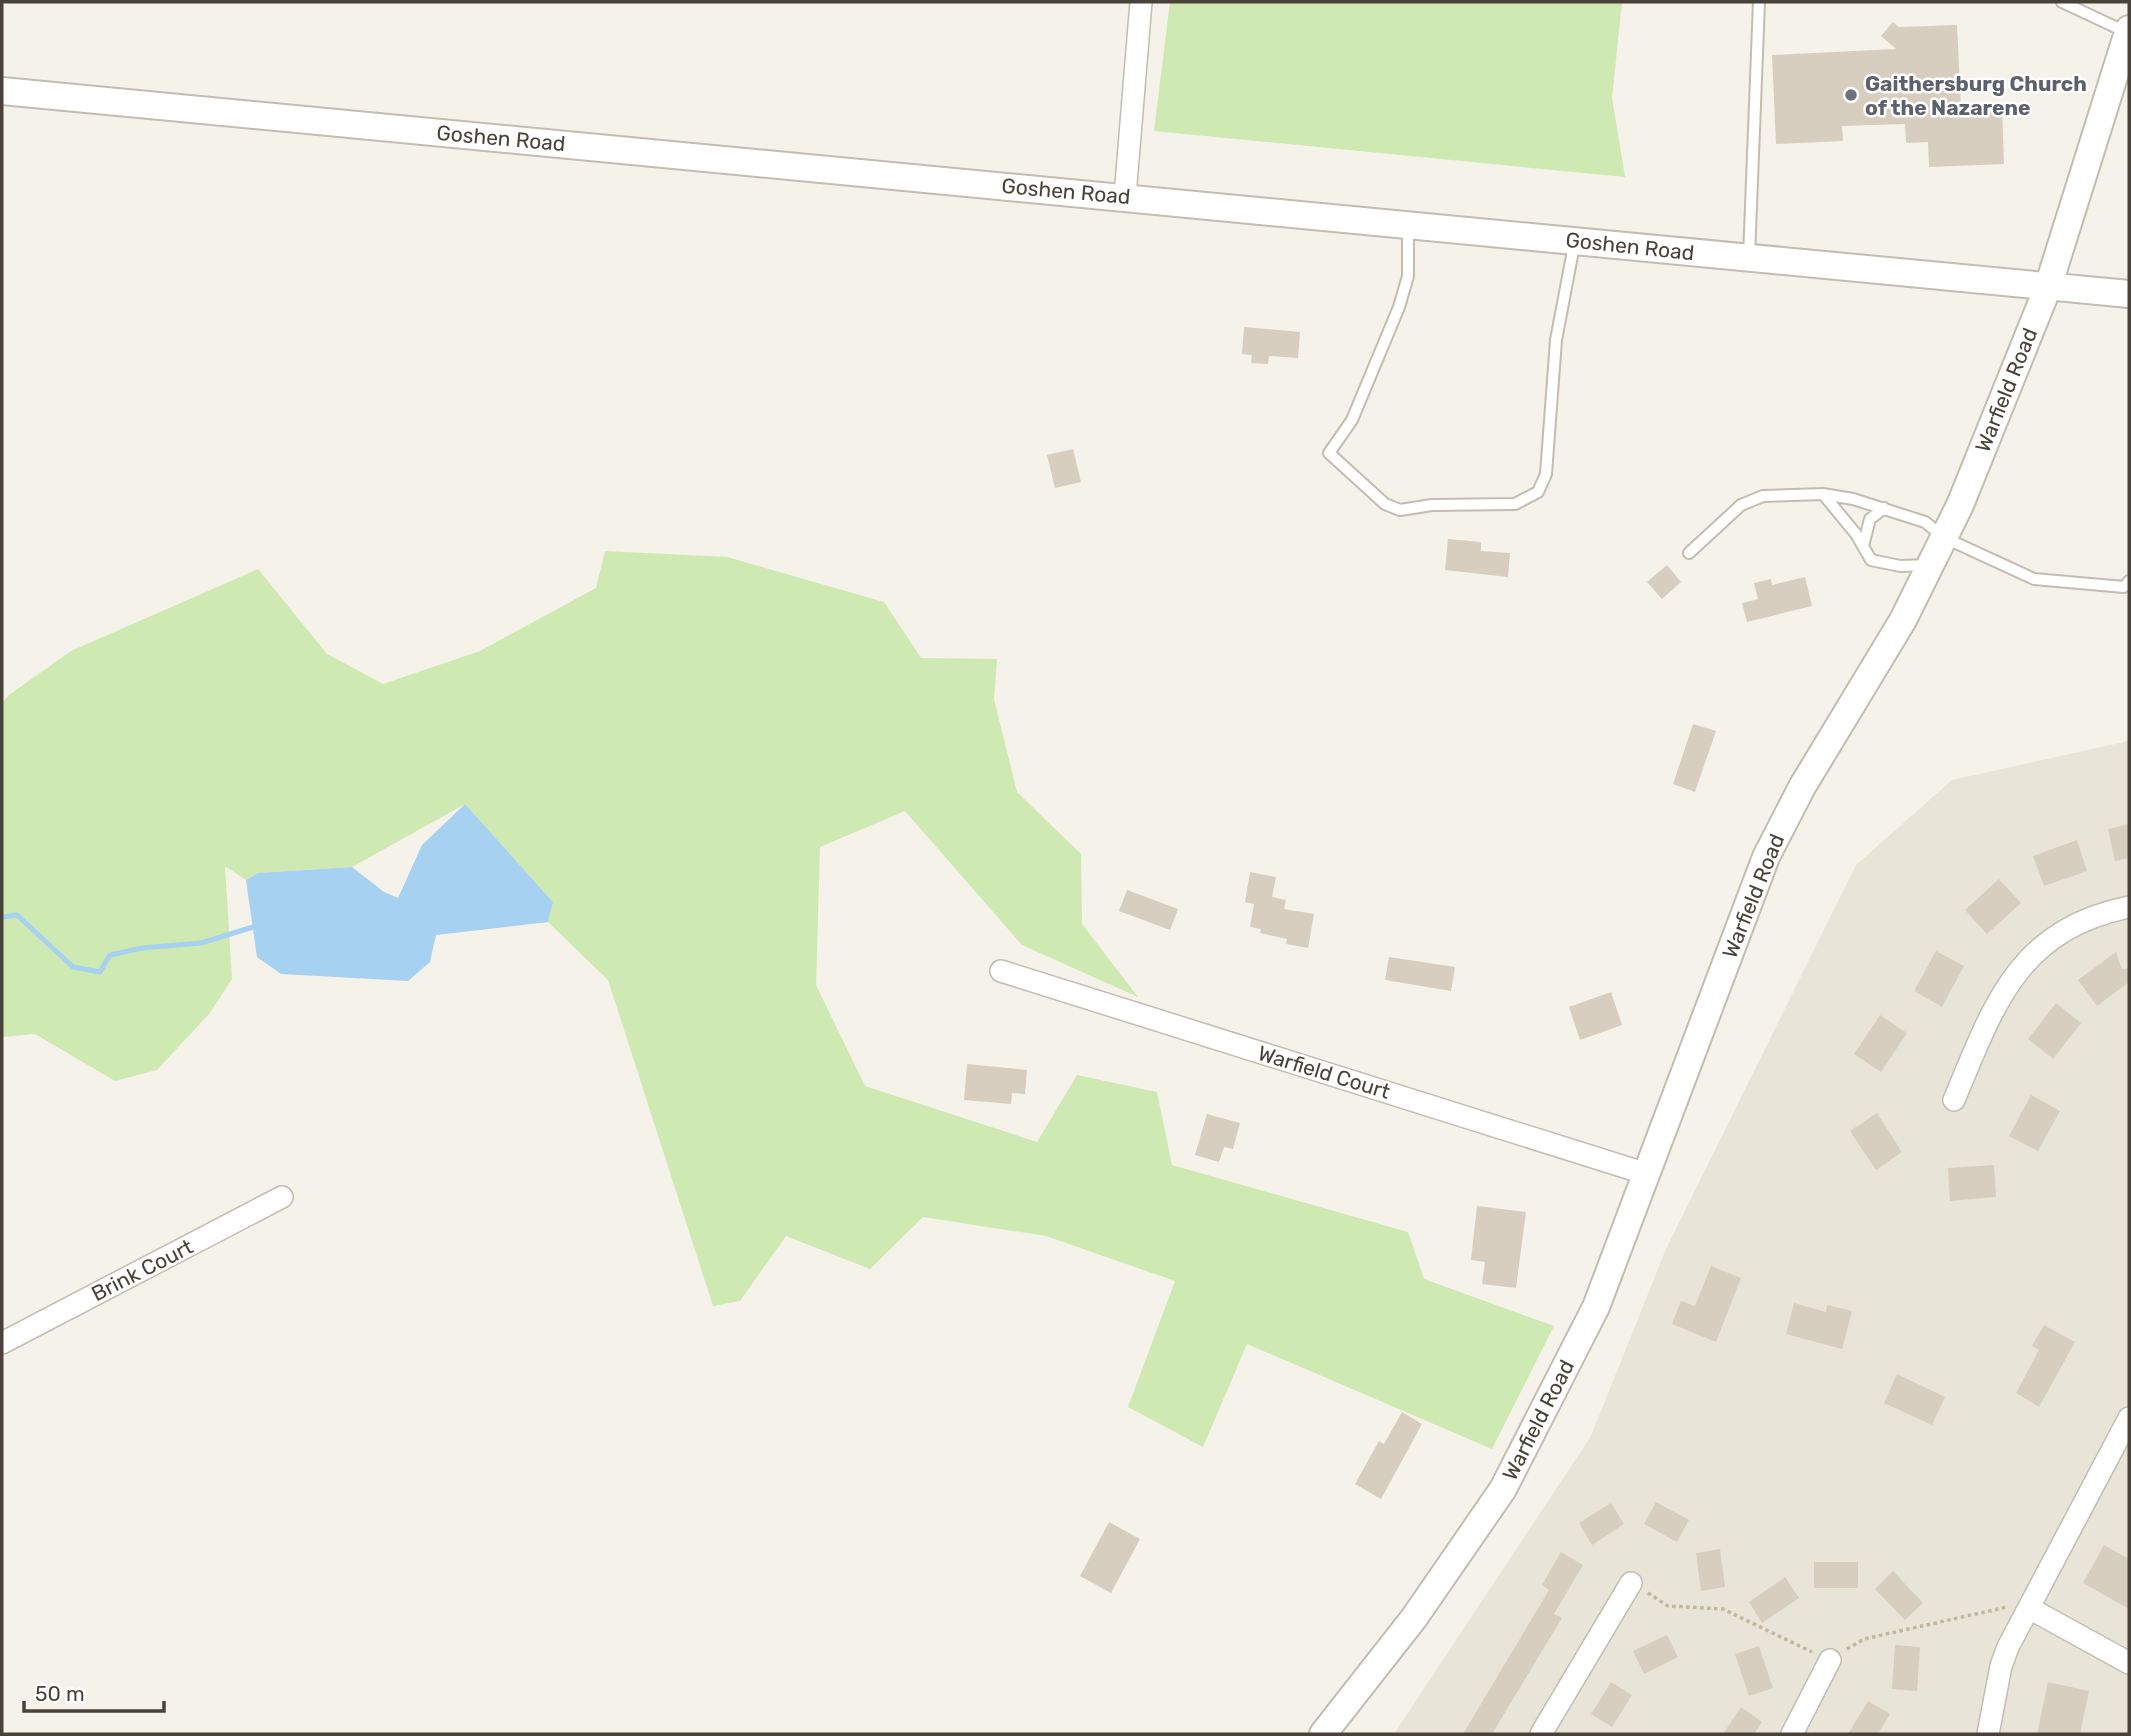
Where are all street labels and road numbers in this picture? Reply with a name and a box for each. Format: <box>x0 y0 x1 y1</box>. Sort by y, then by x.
street label: Goshen Road <box>436 120 566 156</box>
street label: Goshen Road <box>1001 173 1131 209</box>
street label: Goshen Road <box>1564 227 1696 265</box>
street label: Warfield Road <box>1970 324 2042 456</box>
street label: Warfield Road <box>1717 830 1789 962</box>
street label: Warfield Court <box>1255 1040 1393 1104</box>
street label: Brink Court <box>87 1234 197 1306</box>
street label: Warfield Road <box>1497 1356 1579 1484</box>

